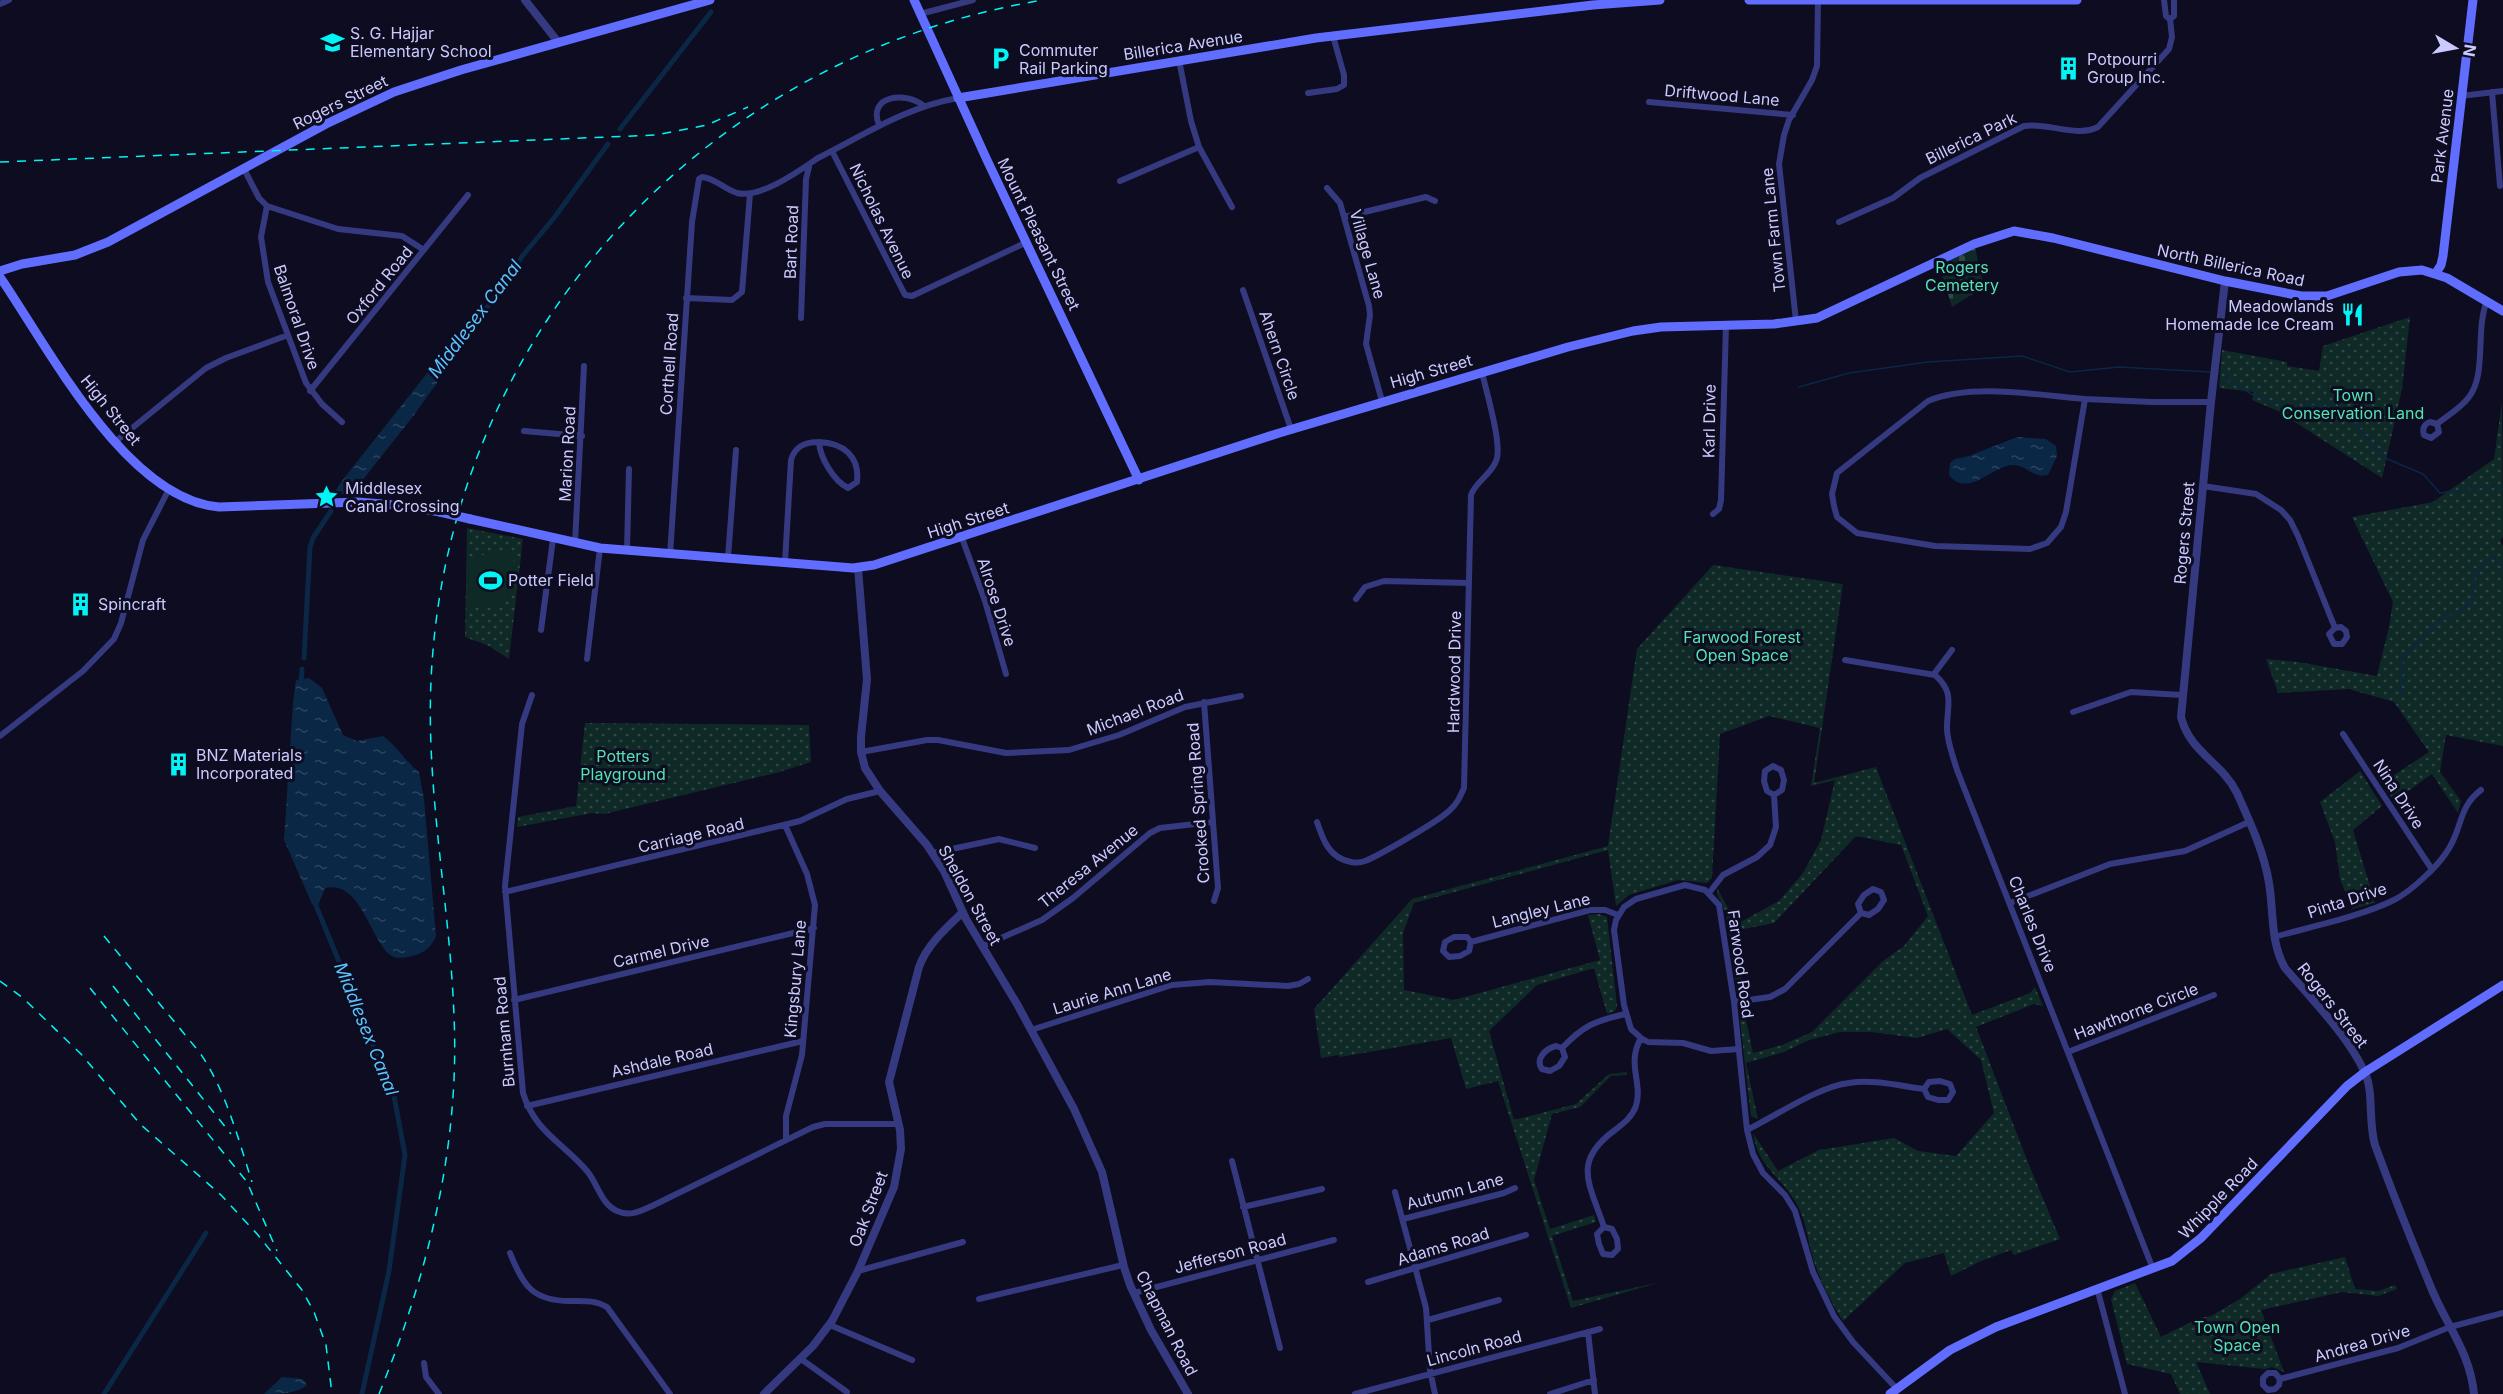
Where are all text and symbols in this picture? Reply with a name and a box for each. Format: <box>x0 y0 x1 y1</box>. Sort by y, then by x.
north arrow <box>2425 18 2485 78</box>
place label: S. G. Hajjar Elementary School <box>350 23 492 61</box>
street label: Billerica Avenue <box>1122 26 1244 64</box>
school or university icon: S. G. Hajjar Elementary School <box>319 29 345 55</box>
place label: Commuter Rail Parking <box>1019 40 1108 78</box>
text: N <box>2459 43 2481 58</box>
parking icon: Commuter Rail Parking <box>988 46 1014 72</box>
place label: Potpourri Group Inc. <box>2087 49 2166 87</box>
building icon: Potpourri Group Inc. <box>2056 55 2082 81</box>
street label: Rogers Street <box>289 70 391 134</box>
street label: Driftwood Lane <box>1664 80 1780 110</box>
street label: Park Avenue <box>2426 88 2458 184</box>
street label: Billerica Park <box>1922 107 2020 169</box>
street label: Mount Pleasant Street <box>993 155 1085 313</box>
street label: Nicholas Avenue <box>845 160 919 282</box>
street label: Town Farm Lane <box>1757 167 1789 293</box>
street label: Bart Road <box>780 205 802 279</box>
street label: Village Lane <box>1346 207 1390 301</box>
street label: North Billerica Road <box>2156 240 2306 290</box>
street label: Oxford Road <box>341 242 417 328</box>
water label: Middlesex Canal <box>423 255 526 382</box>
park label: Rogers Cemetery <box>1925 257 1999 295</box>
street label: Balmoral Drive <box>270 262 324 372</box>
place label: Meadowlands Homemade Ice Cream <box>2165 296 2334 334</box>
restaurant icon: Meadowlands Homemade Ice Cream <box>2339 302 2365 328</box>
street label: Ahern Circle <box>1255 307 1305 403</box>
street label: Corthell Road <box>655 312 683 416</box>
street label: High Street <box>1388 350 1474 392</box>
street label: High Street <box>77 371 145 449</box>
street label: Karl Drive <box>1698 384 1720 458</box>
park label: Town Conservation Land <box>2282 385 2424 423</box>
street label: Marion Road <box>555 406 579 502</box>
place label: Middlesex Canal Crossing <box>345 478 460 516</box>
street label: Rogers Street <box>2170 481 2198 585</box>
place icon: Middlesex Canal Crossing <box>314 484 340 510</box>
street label: High Street <box>925 497 1011 543</box>
street label: Alrose Drive <box>973 555 1021 649</box>
sports icon: Potter Field <box>477 567 503 593</box>
place label: Potter Field <box>508 570 594 590</box>
building icon: Spincraft <box>67 591 93 617</box>
place label: Spincraft <box>98 594 166 614</box>
street label: Hardwood Drive <box>1443 611 1465 733</box>
park label: Farwood Forest Open Space <box>1683 627 1801 665</box>
street label: Michael Road <box>1084 684 1186 740</box>
street label: Crooked Spring Road <box>1182 722 1214 884</box>
place label: BNZ Materials Incorporated <box>196 745 302 783</box>
park label: Potters Playground <box>580 746 666 784</box>
building icon: BNZ Materials Incorporated <box>165 751 191 777</box>
street label: Nina Drive <box>2369 756 2429 832</box>
street label: Carriage Road <box>636 813 746 857</box>
street label: Theresa Avenue <box>1034 820 1142 912</box>
street label: Sheldon Street <box>934 841 1006 949</box>
street label: Charles Drive <box>2005 873 2061 975</box>
street label: Pinta Drive <box>2305 878 2389 922</box>
street label: Langley Lane <box>1490 888 1592 932</box>
street label: Farwood Road <box>1724 909 1758 1019</box>
street label: Kingsbury Lane <box>780 919 810 1039</box>
street label: Carmel Drive <box>611 930 711 972</box>
street label: Rogers Street <box>2293 958 2373 1052</box>
water label: Middlesex Canal <box>330 959 403 1099</box>
street label: Laurie Ann Lane <box>1050 963 1174 1019</box>
street label: Burnham Road <box>489 976 519 1088</box>
street label: Hawthorne Circle <box>2071 978 2201 1044</box>
street label: Ashdale Road <box>609 1039 715 1081</box>
street label: Whipple Road <box>2174 1153 2262 1243</box>
street label: Oak Street <box>844 1168 892 1250</box>
street label: Autumn Lane <box>1404 1168 1506 1214</box>
street label: Adams Road <box>1394 1222 1492 1270</box>
street label: Jefferson Road <box>1172 1228 1288 1278</box>
street label: Chapman Road <box>1132 1267 1202 1379</box>
park label: Town Open Space <box>2194 1317 2280 1355</box>
street label: Andrea Drive <box>2312 1320 2412 1366</box>
street label: Lincoln Road <box>1424 1326 1524 1370</box>

